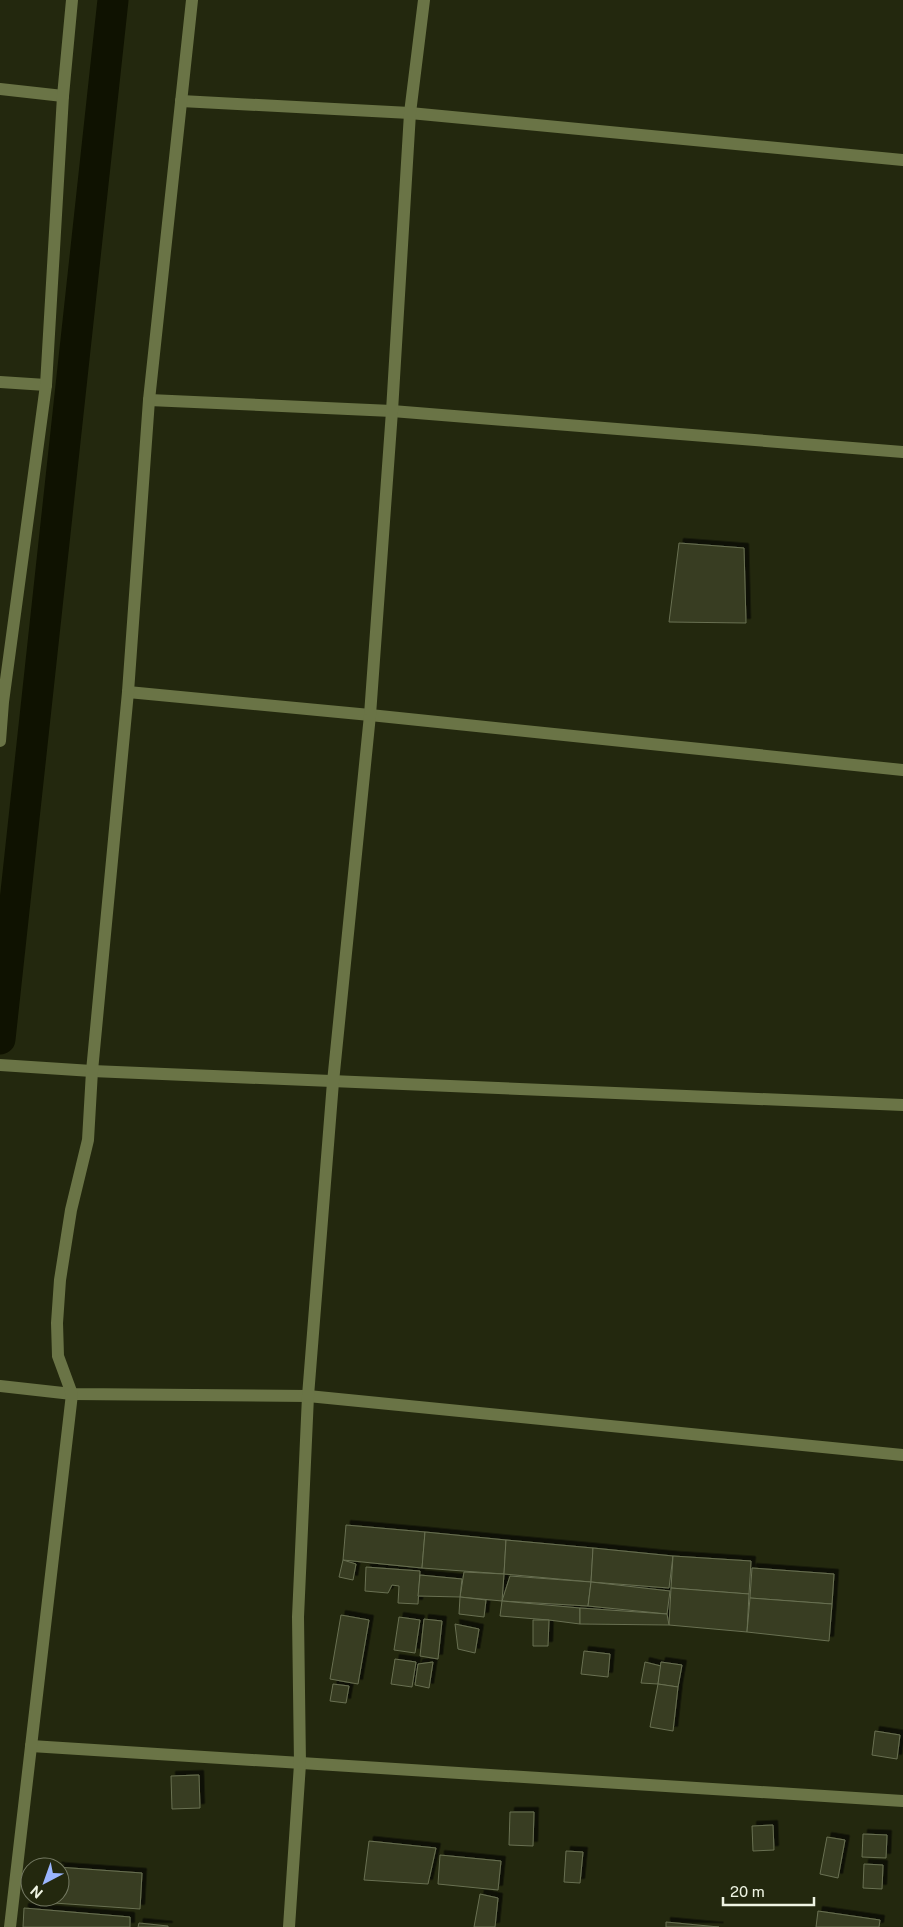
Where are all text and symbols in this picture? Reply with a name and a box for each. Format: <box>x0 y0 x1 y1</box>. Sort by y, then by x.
north arrow <box>20 1857 70 1907</box>
scale bar <box>723 1874 814 1906</box>
text: N <box>27 1882 46 1901</box>
text: 20 m <box>730 1883 765 1900</box>

